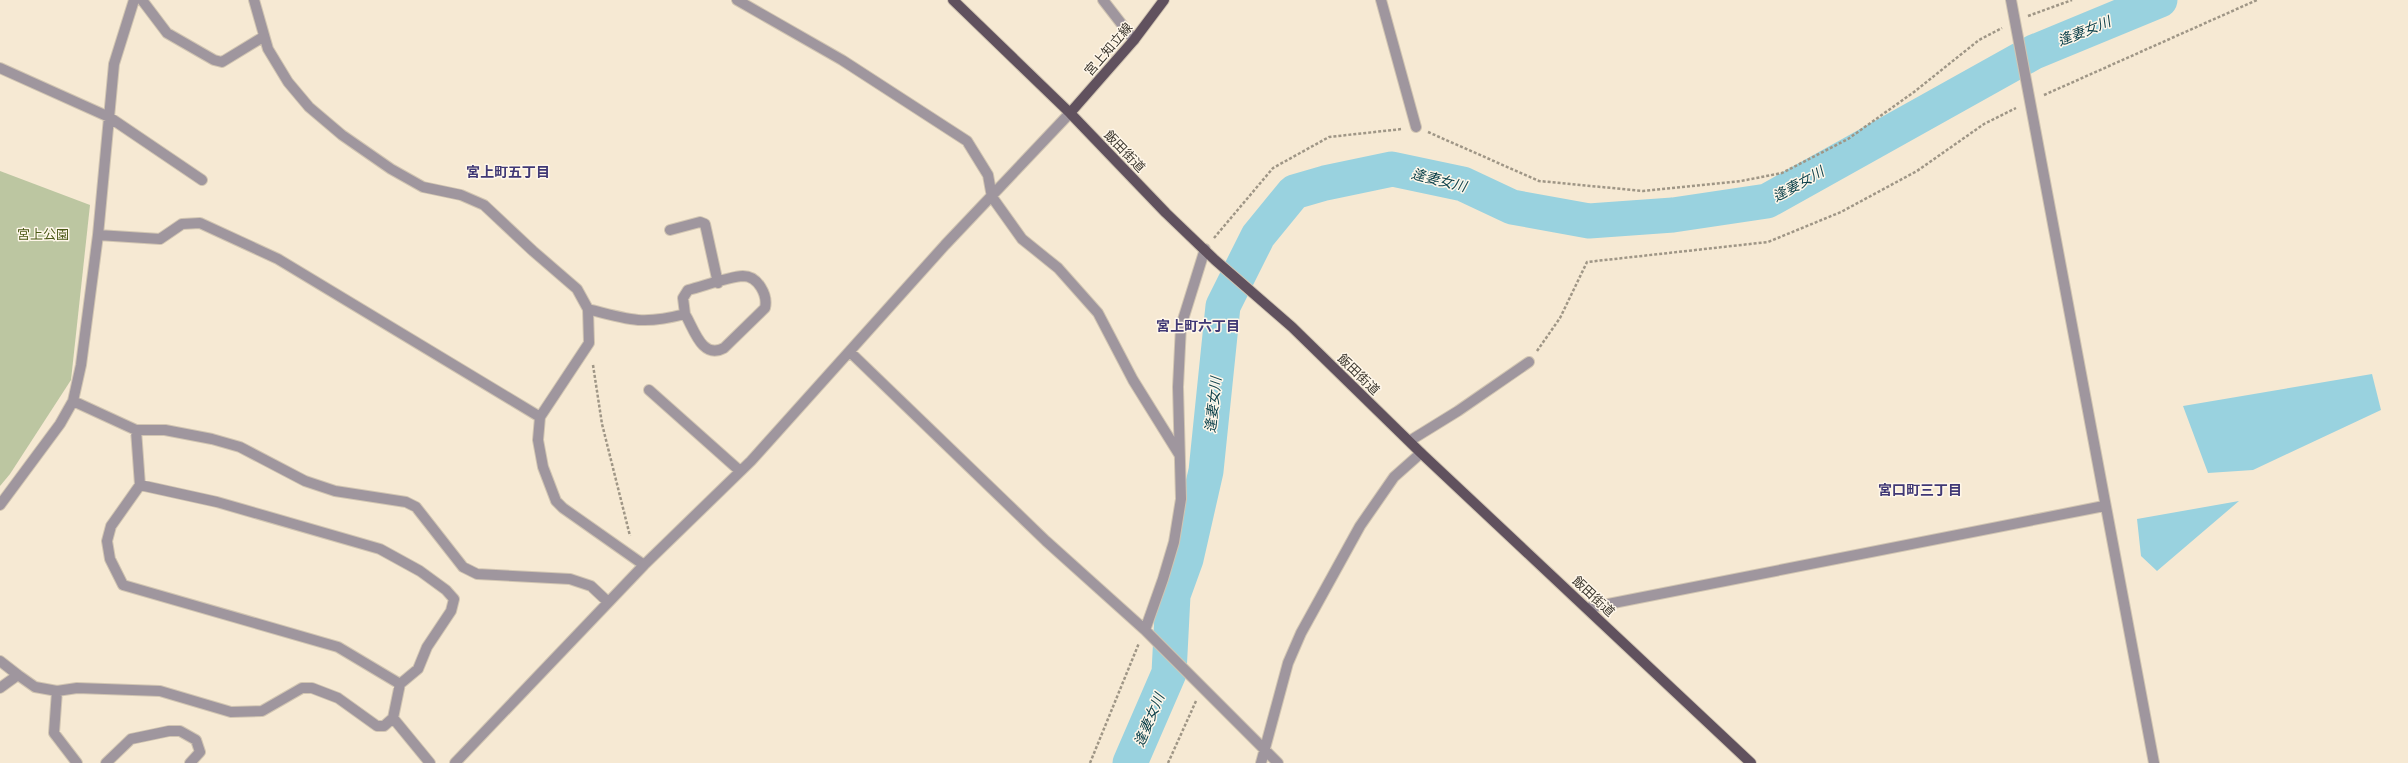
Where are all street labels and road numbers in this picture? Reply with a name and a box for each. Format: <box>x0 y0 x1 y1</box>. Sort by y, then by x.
street label: 宮上知立線 <box>1081 19 1135 79</box>
street label: 飯田街道 <box>1101 127 1149 175</box>
street label: 飯田街道 <box>1335 350 1383 398</box>
street label: 飯田街道 <box>1570 572 1618 620</box>

